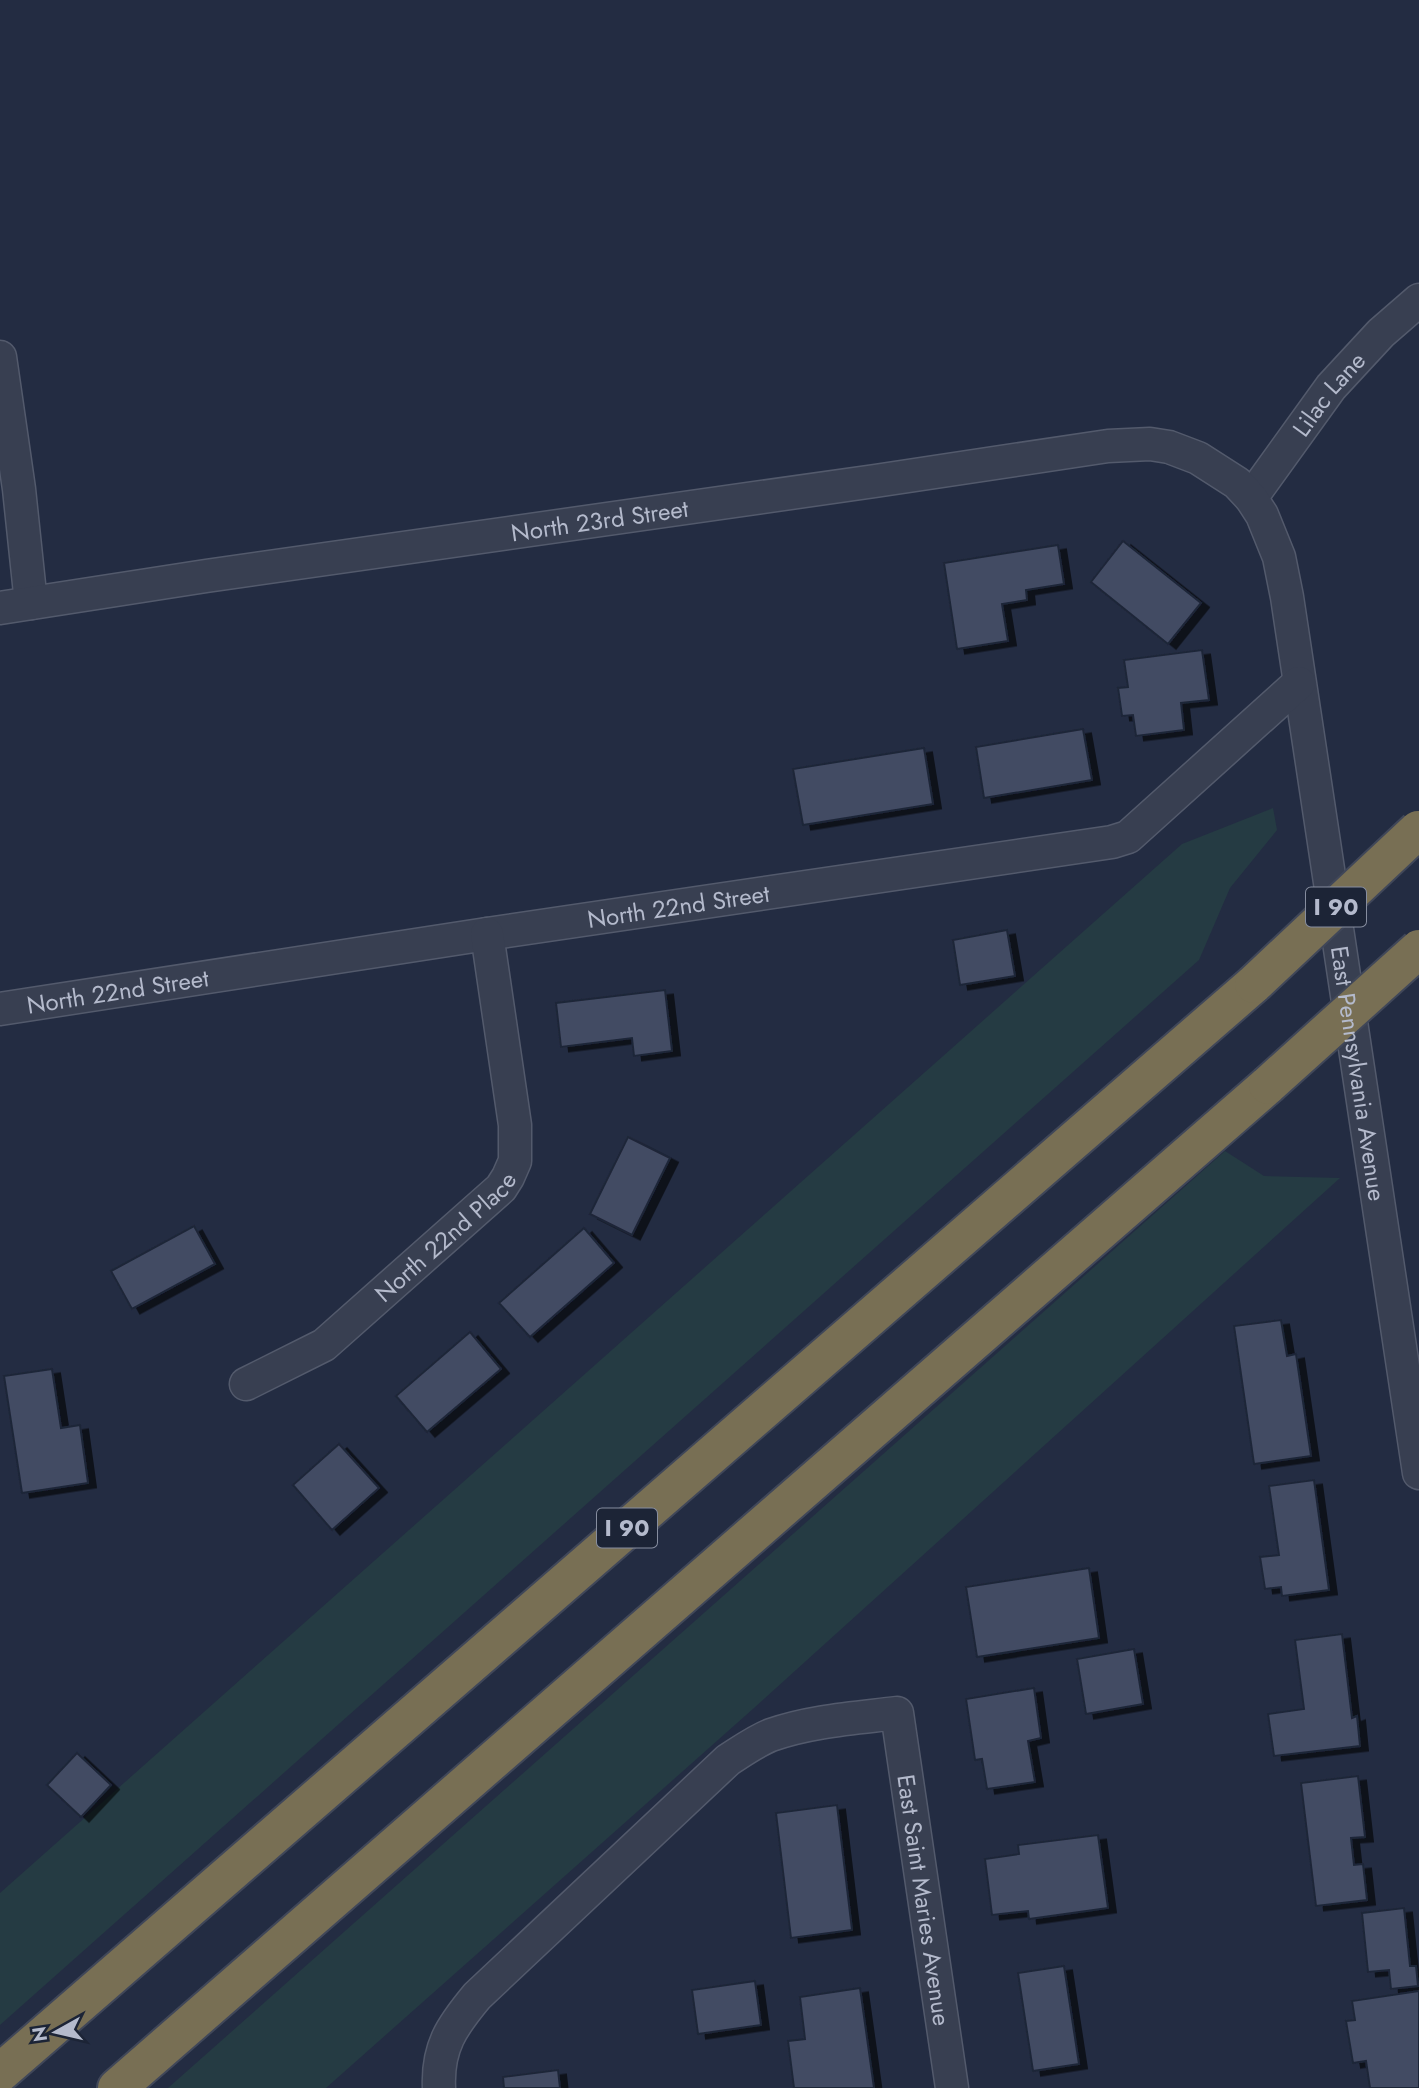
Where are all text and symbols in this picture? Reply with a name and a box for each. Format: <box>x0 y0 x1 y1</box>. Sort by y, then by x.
street label: Lilac Lane <box>1284 343 1373 443</box>
street label: North 23rd Street <box>509 490 691 550</box>
street label: North 22nd Street <box>585 875 772 937</box>
road number: I 90 <box>1306 888 1366 926</box>
street label: East Pennsylvania Avenue <box>1322 943 1395 1203</box>
street label: North 22nd Street <box>24 960 211 1022</box>
street label: North 22nd Place <box>367 1165 525 1310</box>
road number: I 90 <box>597 1508 657 1548</box>
street label: East Saint Maries Avenue <box>889 1772 960 2028</box>
north arrow <box>21 1997 91 2067</box>
text: N <box>25 2025 54 2044</box>

